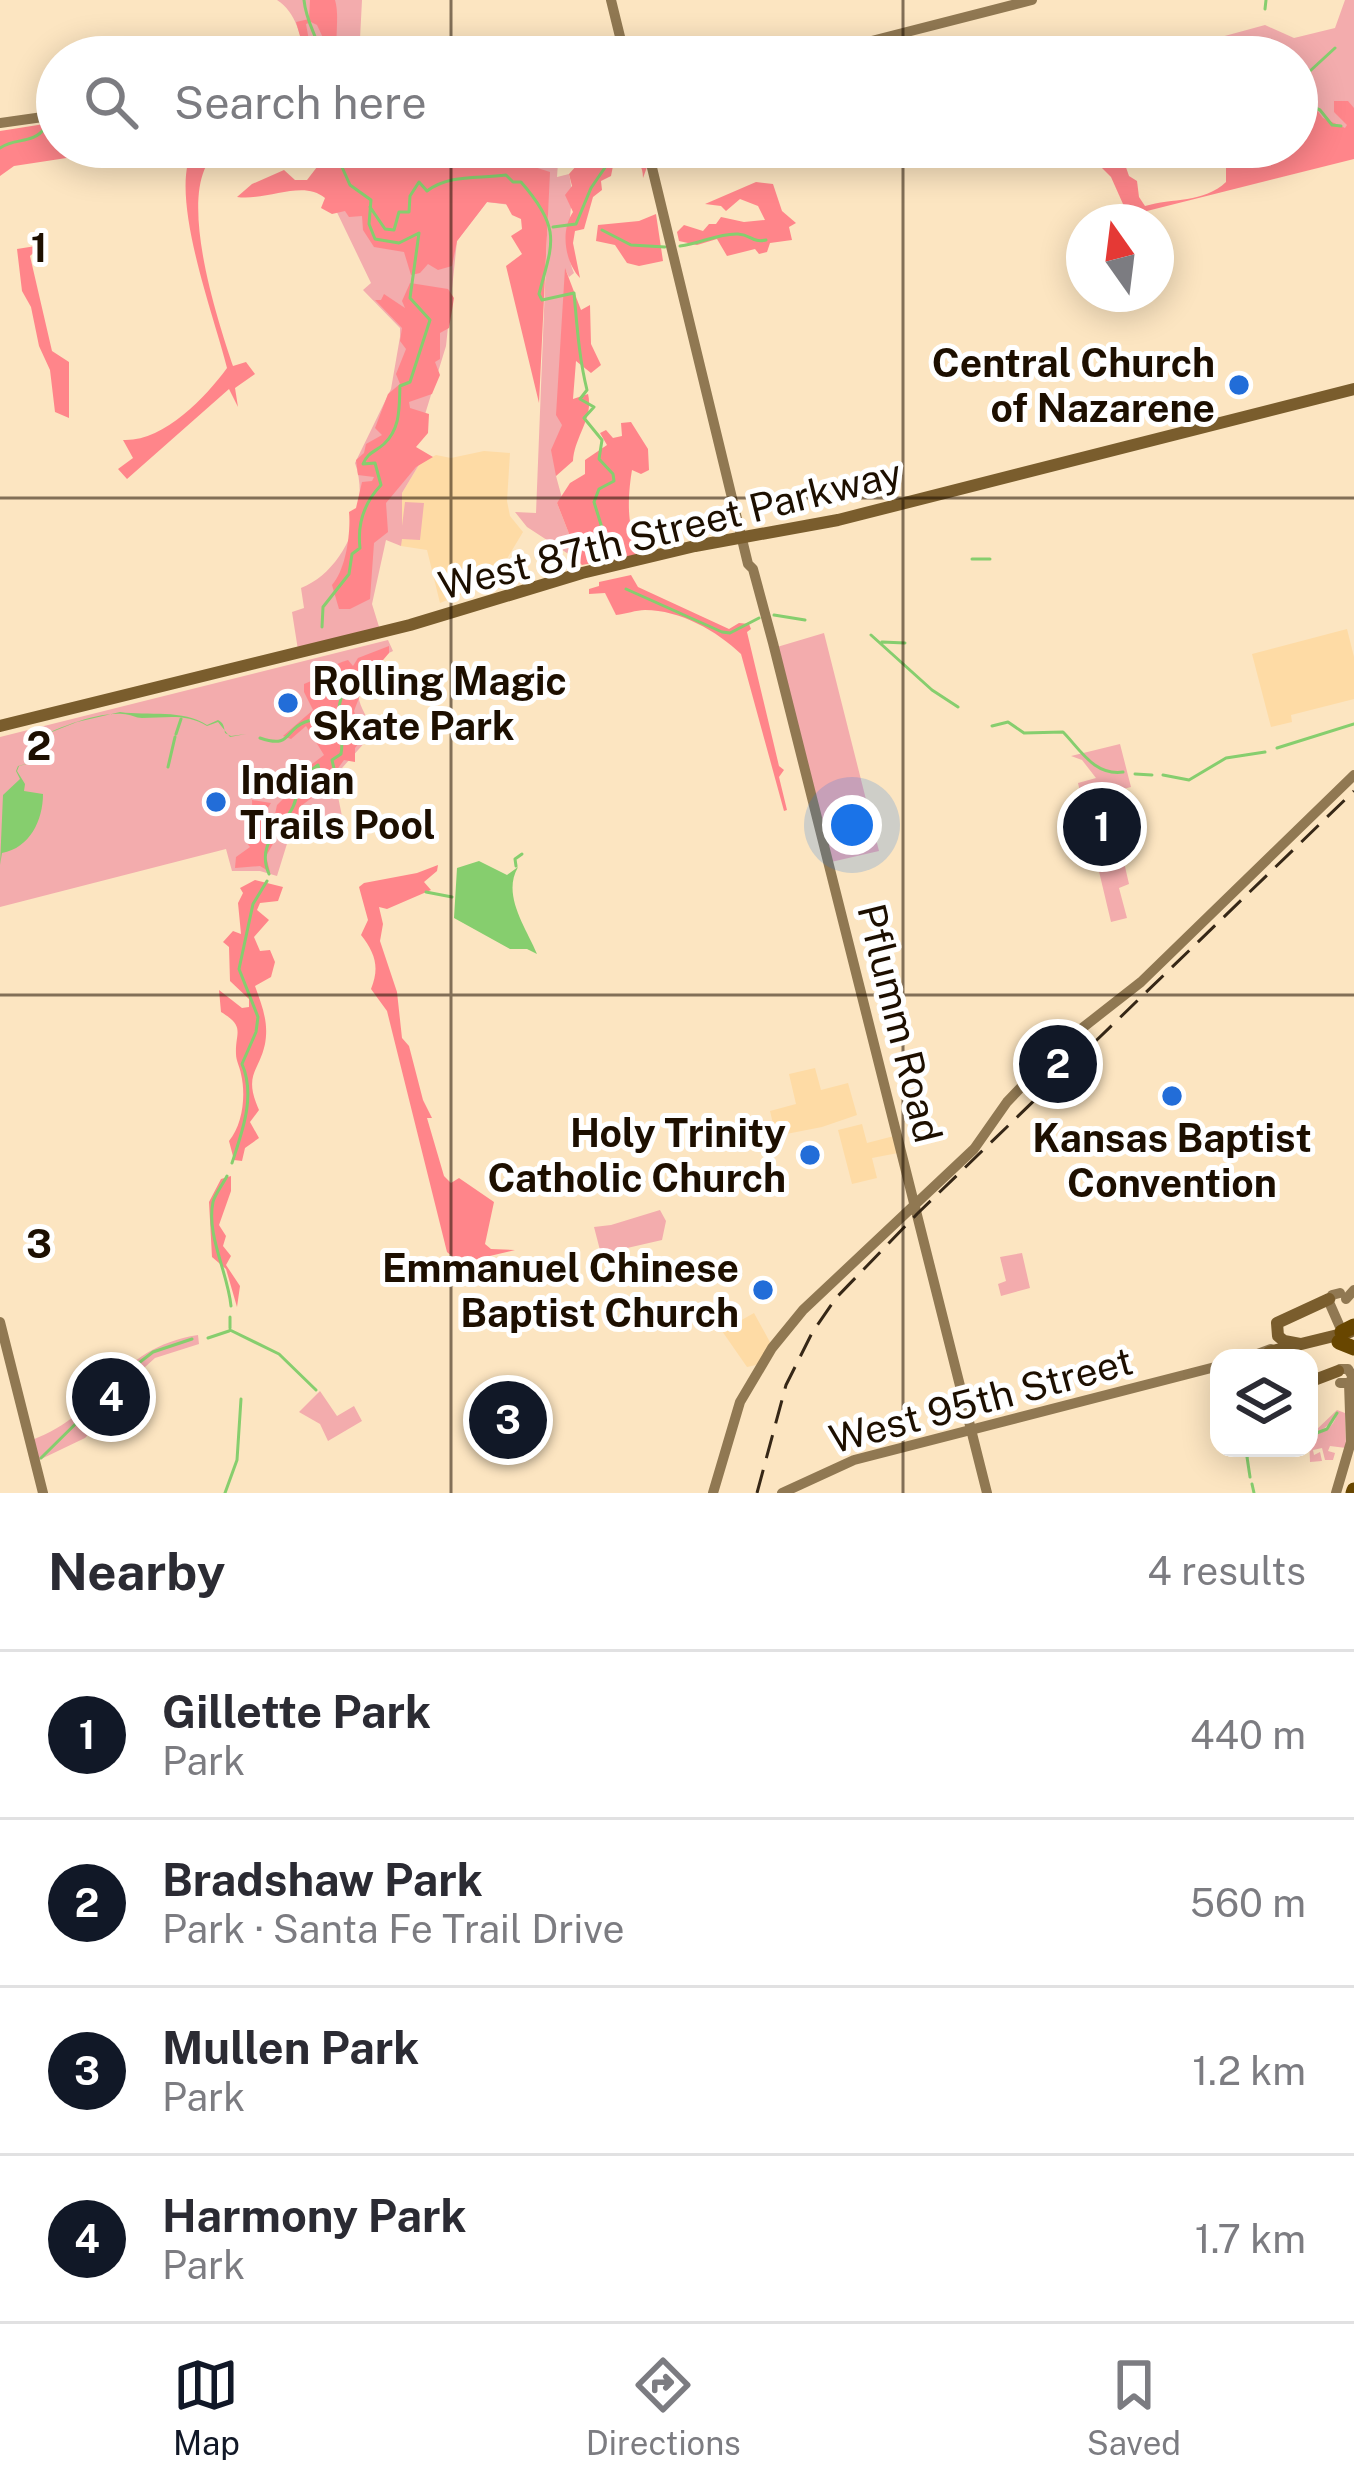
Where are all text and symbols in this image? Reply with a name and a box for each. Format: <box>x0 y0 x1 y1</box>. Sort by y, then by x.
search box <box>36 36 1318 168</box>
icon: search <box>78 69 144 135</box>
text: Search here <box>174 76 427 129</box>
north arrow <box>1066 204 1174 312</box>
text: 1 <box>31 225 47 271</box>
place label: Central Church of Nazarene <box>932 340 1215 431</box>
marker: Central Church of Nazarene <box>1226 372 1252 398</box>
street label: West 87th Street Parkway <box>434 449 906 609</box>
place label: Rolling Magic Skate Park <box>312 658 567 749</box>
marker: Rolling Magic Skate Park <box>275 690 301 716</box>
text: 2 <box>27 723 51 769</box>
place label: Indian Trails Pool <box>240 757 436 848</box>
pin: 1 <box>1063 782 1141 872</box>
marker: Indian Trails Pool <box>203 789 229 815</box>
your location <box>822 795 882 855</box>
street label: Pflumm Road <box>848 899 952 1147</box>
pin: 2 <box>1019 1019 1097 1109</box>
marker: Kansas Baptist Convention <box>1159 1083 1185 1109</box>
place label: Holy Trinity Catholic Church <box>488 1110 786 1201</box>
place label: Kansas Baptist Convention <box>1032 1115 1312 1206</box>
marker: Holy Trinity Catholic Church <box>797 1142 823 1168</box>
text: 3 <box>26 1221 52 1267</box>
place label: Emmanuel Chinese Baptist Church <box>382 1245 739 1336</box>
marker: Emmanuel Chinese Baptist Church <box>750 1277 776 1303</box>
street label: West 95th Street <box>824 1337 1138 1463</box>
map controls <box>1210 1349 1318 1457</box>
button: layers <box>1210 1349 1318 1457</box>
pin: 4 <box>72 1352 150 1442</box>
pin: 3 <box>469 1375 547 1465</box>
text: Nearby <box>48 1542 225 1601</box>
text: 4 results <box>1147 1548 1306 1594</box>
text: Gillette Park <box>162 1685 431 1738</box>
text: 1 <box>79 1712 95 1758</box>
text: 440 m <box>1190 1712 1306 1758</box>
text: Park <box>162 1738 245 1784</box>
text: Bradshaw Park <box>162 1853 483 1906</box>
text: 2 <box>75 1880 99 1926</box>
text: 560 m <box>1190 1880 1306 1926</box>
text: Park · Santa Fe Trail Drive <box>162 1906 625 1952</box>
text: Mullen Park <box>162 2021 419 2074</box>
text: 3 <box>74 2048 100 2094</box>
text: 1.2 km <box>1192 2048 1306 2094</box>
text: Park <box>162 2074 245 2120</box>
text: Harmony Park <box>162 2189 467 2242</box>
text: 4 <box>74 2216 100 2262</box>
text: 1.7 km <box>1195 2216 1306 2262</box>
text: Park <box>162 2242 245 2288</box>
tab: Map <box>173 2352 240 2462</box>
tab: Directions <box>586 2352 741 2462</box>
tab: Saved <box>1087 2352 1181 2462</box>

